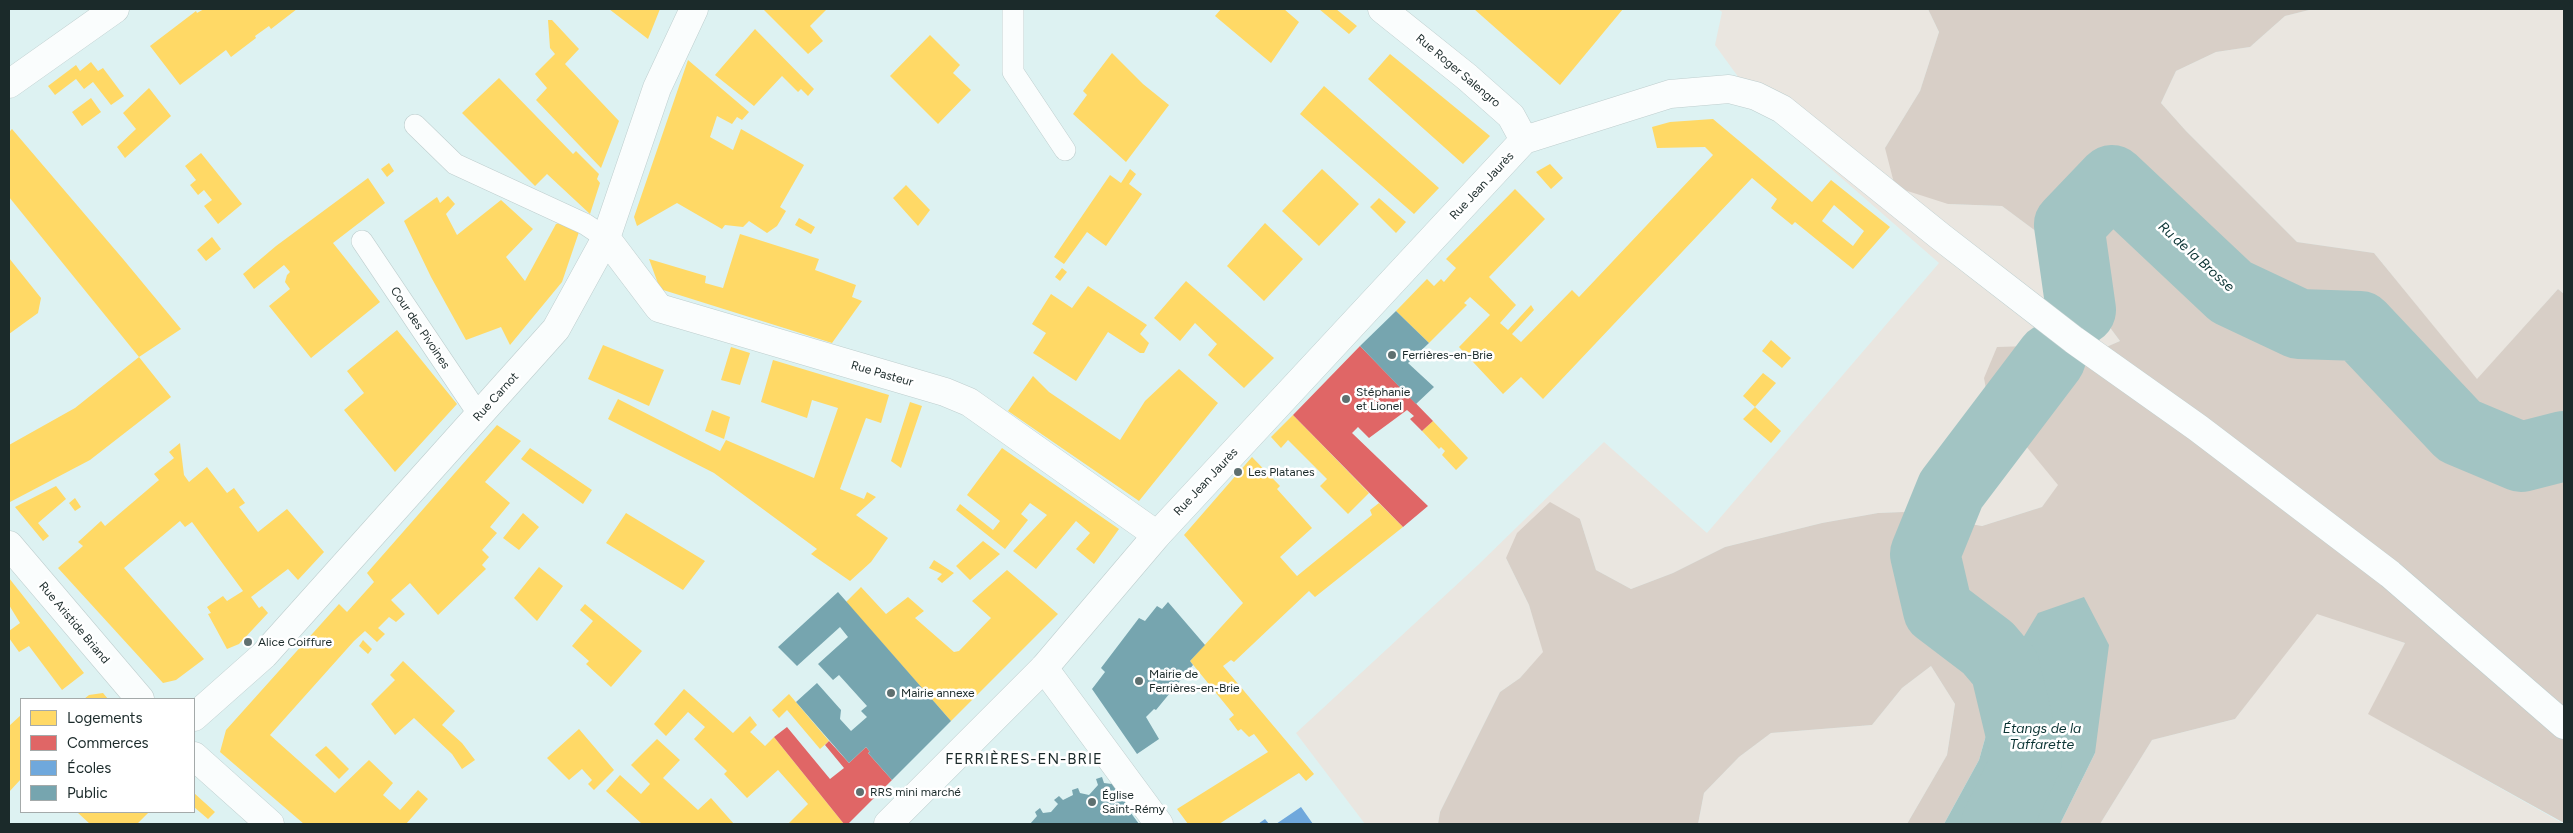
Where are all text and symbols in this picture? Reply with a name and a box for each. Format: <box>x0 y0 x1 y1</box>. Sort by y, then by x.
street label: Rue Roger Salengro <box>1413 31 1503 111</box>
street label: Rue Jean Jaurès <box>1447 149 1517 223</box>
water label: Ru de la Brosse <box>2155 219 2237 295</box>
street label: Cour des Pivoines <box>387 284 453 372</box>
place label: Ferrières-en-Brie <box>1402 348 1493 362</box>
marker: Ferrières-en-Brie <box>1386 349 1398 361</box>
street label: Rue Pasteur <box>849 358 915 390</box>
street label: Rue Carnot <box>470 370 522 424</box>
place label: Stéphanie et Lionel <box>1356 385 1410 413</box>
marker: Stéphanie et Lionel <box>1340 393 1352 405</box>
street label: Rue Jean Jaurès <box>1171 445 1241 519</box>
place label: Les Platanes <box>1248 465 1315 479</box>
marker: Les Platanes <box>1232 466 1244 478</box>
street label: Rue Aristide Briand <box>36 579 112 667</box>
place label: Alice Coiffure <box>258 635 332 649</box>
marker: Alice Coiffure <box>242 636 254 648</box>
place label: Mairie de Ferrières-en-Brie <box>1149 667 1240 695</box>
marker: Mairie de Ferrières-en-Brie <box>1133 675 1145 687</box>
place label: Mairie annexe <box>901 686 975 700</box>
marker: Mairie annexe <box>885 687 897 699</box>
legend <box>20 698 195 813</box>
text: Logements <box>67 709 142 727</box>
water label: Étangs de la Taffarette <box>2003 721 2081 754</box>
text: Commerces <box>67 734 149 752</box>
district label: FERRIÈRES-EN-BRIE <box>943 751 1105 769</box>
text: Écoles <box>67 759 111 777</box>
text: Public <box>67 784 108 802</box>
place label: RRS mini marché <box>870 785 961 799</box>
marker: RRS mini marché <box>854 786 866 798</box>
place label: Église Saint-Rémy <box>1102 788 1165 816</box>
marker: Église Saint-Rémy <box>1086 796 1098 808</box>

